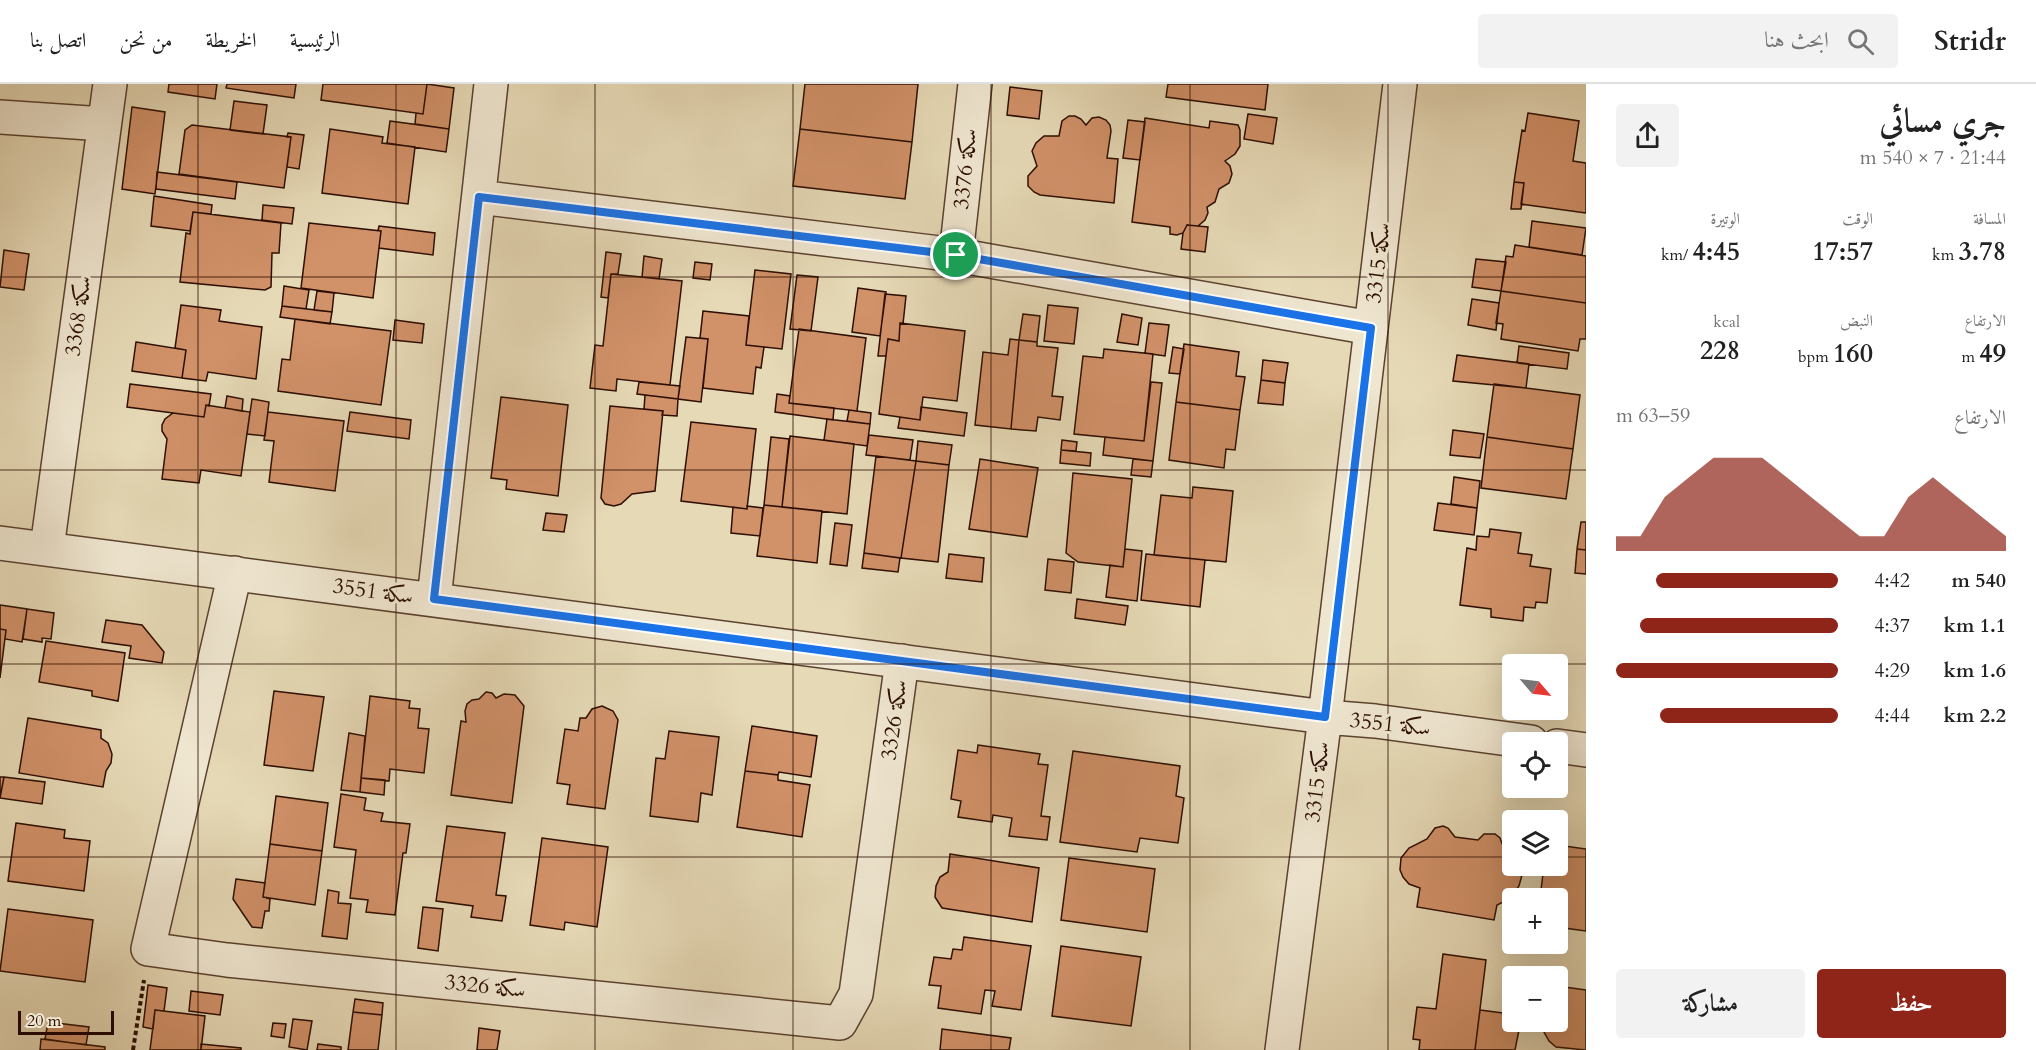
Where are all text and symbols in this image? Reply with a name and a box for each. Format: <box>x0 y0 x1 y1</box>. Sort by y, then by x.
search box <box>1478 14 1898 68</box>
text: Stridr <box>1934 22 2006 60</box>
text: ابحث هنا <box>1764 25 1829 55</box>
icon: search <box>1844 25 1877 58</box>
text: اتصل بنا <box>30 26 86 55</box>
text: من نحن <box>119 26 173 55</box>
text: الخريطة <box>206 26 257 55</box>
text: الرئيسية <box>290 26 340 55</box>
text: جري مسائي <box>1880 99 2006 144</box>
button: share <box>1616 104 1679 167</box>
street label: سكة 3376 <box>946 127 984 211</box>
text: 21:44 · 7 × 540 m <box>1860 144 2006 171</box>
text: الوتيرة <box>1710 208 1740 230</box>
text: الوقت <box>1842 208 1873 230</box>
text: المسافة <box>1973 208 2006 230</box>
street label: سكة 3315 <box>1358 221 1398 305</box>
pin <box>930 229 981 280</box>
text: 4:45 <box>1693 234 1740 269</box>
text: 17:57 <box>1812 234 1873 269</box>
text: 3.78 <box>1959 234 2006 269</box>
icon: arrive <box>939 238 972 271</box>
text: /km <box>1661 244 1693 266</box>
text: km <box>1932 244 1959 266</box>
street label: سكة 3368 <box>58 274 98 358</box>
text: النبض <box>1840 310 1873 332</box>
text: الارتفاع <box>1964 310 2006 332</box>
text: kcal <box>1713 311 1740 333</box>
text: 228 <box>1700 333 1740 368</box>
text: 160 <box>1833 336 1873 371</box>
text: 49 <box>1979 336 2006 371</box>
text: bpm <box>1798 346 1833 368</box>
text: m <box>1962 346 1979 368</box>
text: 59–63 m <box>1616 402 1690 429</box>
text: الارتفاع <box>1954 404 2006 431</box>
text: 4:42 <box>1874 567 1910 594</box>
text: 540 m <box>1951 567 2006 594</box>
street label: سكة 3551 <box>331 571 415 611</box>
text: 4:37 <box>1874 612 1910 639</box>
text: 1.1 km <box>1943 612 2006 639</box>
north arrow <box>1502 654 1568 720</box>
map controls <box>1502 654 1568 1032</box>
text: 4:29 <box>1874 657 1910 684</box>
text: 1.6 km <box>1943 657 2006 684</box>
street label: سكة 3326 <box>874 678 914 762</box>
text: 4:44 <box>1874 702 1910 729</box>
text: 2.2 km <box>1943 702 2006 729</box>
street label: سكة 3551 <box>1348 705 1432 743</box>
button: locate <box>1502 732 1568 798</box>
street label: سكة 3315 <box>1297 740 1337 824</box>
button: layers <box>1502 810 1568 876</box>
button: + <box>1502 888 1568 954</box>
button: − <box>1502 966 1568 1032</box>
street label: سكة 3326 <box>443 967 527 1005</box>
button: مشاركة <box>1616 969 1805 1038</box>
button: حفظ <box>1817 969 2006 1038</box>
scale bar <box>18 1008 114 1036</box>
text: 20 m <box>27 1010 61 1032</box>

